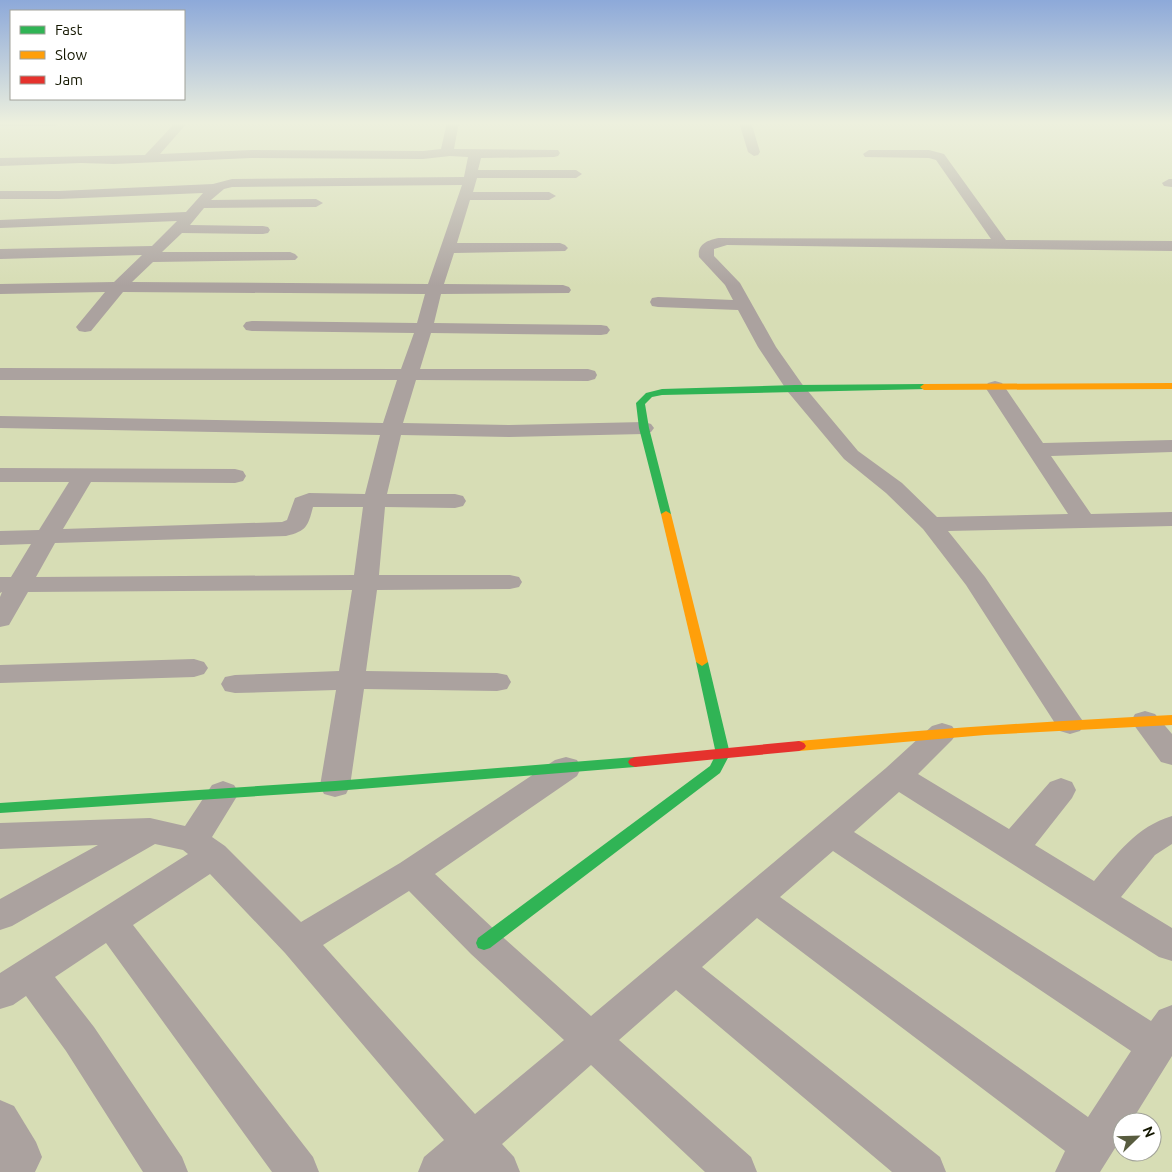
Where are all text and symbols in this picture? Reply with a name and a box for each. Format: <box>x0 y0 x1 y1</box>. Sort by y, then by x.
legend <box>10 10 185 100</box>
text: Fast <box>55 21 83 38</box>
text: Slow <box>55 46 88 63</box>
text: Jam <box>55 71 83 88</box>
north arrow <box>1112 1112 1162 1162</box>
text: N <box>1140 1124 1158 1140</box>

